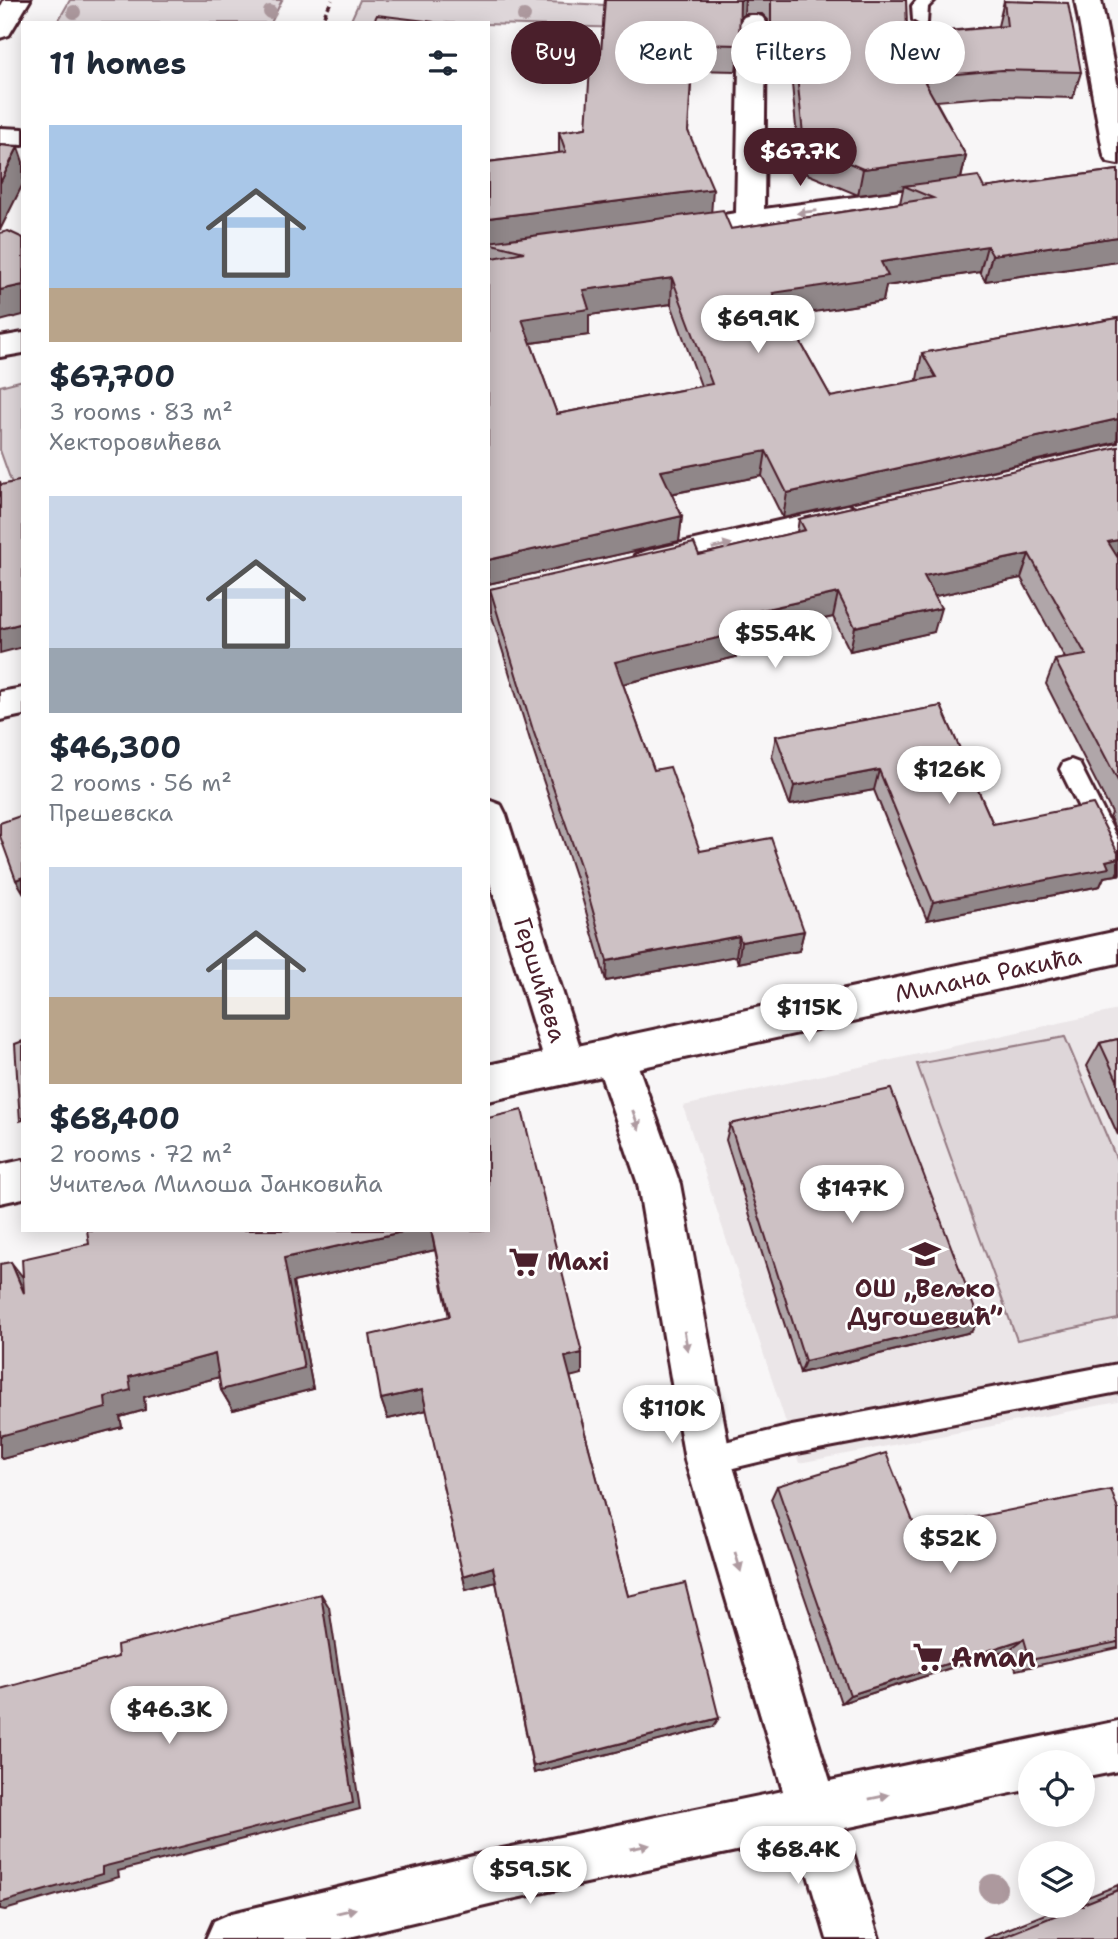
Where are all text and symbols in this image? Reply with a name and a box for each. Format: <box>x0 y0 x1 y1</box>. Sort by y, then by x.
chip: Buy <box>511 21 601 84</box>
chip: Rent <box>615 21 717 84</box>
chip: Filters <box>731 21 851 84</box>
chip: New <box>865 21 965 84</box>
text: 11 homes <box>49 43 186 84</box>
icon: filters <box>424 44 462 82</box>
pin: $67.7K <box>743 128 857 188</box>
text: $67.7K <box>760 136 840 166</box>
icon: home <box>193 170 319 296</box>
one-way arrow <box>796 207 818 218</box>
pin: $69.9K <box>701 296 815 355</box>
text: $69.9K <box>717 303 799 333</box>
text: $67,700 <box>49 356 175 397</box>
text: 3 rooms · 83 m² <box>49 397 233 427</box>
text: Хекторовићева <box>49 427 221 457</box>
one-way arrow <box>711 540 733 551</box>
icon: home <box>193 541 319 667</box>
pin: $55.4K <box>718 610 832 670</box>
text: $55.4K <box>735 618 815 648</box>
text: $46,300 <box>49 727 181 768</box>
pin: $126K <box>900 746 998 806</box>
text: $126K <box>913 754 985 784</box>
text: 2 rooms · 56 m² <box>49 768 232 798</box>
text: Прешевска <box>49 798 173 828</box>
icon: home <box>193 912 319 1038</box>
street label: Гершићева <box>506 914 574 1046</box>
street label: Милана Ракића <box>892 940 1084 1010</box>
pin: $115K <box>760 984 858 1044</box>
text: $115K <box>776 992 842 1022</box>
text: $68,400 <box>49 1098 180 1139</box>
one-way arrow <box>631 1109 642 1130</box>
text: 2 rooms · 72 m² <box>49 1139 232 1169</box>
pin: $147K <box>803 1166 901 1225</box>
text: Учитеља Милоша Јанковића <box>49 1169 383 1199</box>
text: $147K <box>816 1173 888 1203</box>
school or university icon: ОШ „Вељко Дугошевић” <box>908 1237 942 1271</box>
supermarket icon: Maxi <box>507 1245 541 1279</box>
place label: Maxi <box>547 1246 609 1278</box>
place label: ОШ „Вељко Дугошевић” <box>847 1273 1003 1333</box>
one-way arrow <box>681 1330 692 1352</box>
pin: $110K <box>623 1386 721 1445</box>
text: $110K <box>639 1393 705 1423</box>
pin: $52K <box>909 1516 991 1575</box>
text: $52K <box>919 1523 981 1553</box>
one-way arrow <box>734 1552 744 1573</box>
place label: Aman <box>951 1638 1036 1676</box>
supermarket icon: Aman <box>911 1640 945 1674</box>
pin: $46.3K <box>112 1686 226 1746</box>
text: $46.3K <box>126 1694 212 1724</box>
map controls <box>1018 1750 1095 1918</box>
button: locate <box>1018 1750 1095 1827</box>
one-way arrow <box>868 1791 890 1802</box>
pin: $68.4K <box>741 1826 855 1886</box>
text: $68.4K <box>756 1834 840 1864</box>
one-way arrow <box>629 1841 651 1852</box>
button: layers <box>1018 1841 1095 1918</box>
pin: $59.5K <box>473 1846 587 1906</box>
text: $59.5K <box>489 1854 571 1884</box>
one-way arrow <box>335 1905 357 1916</box>

